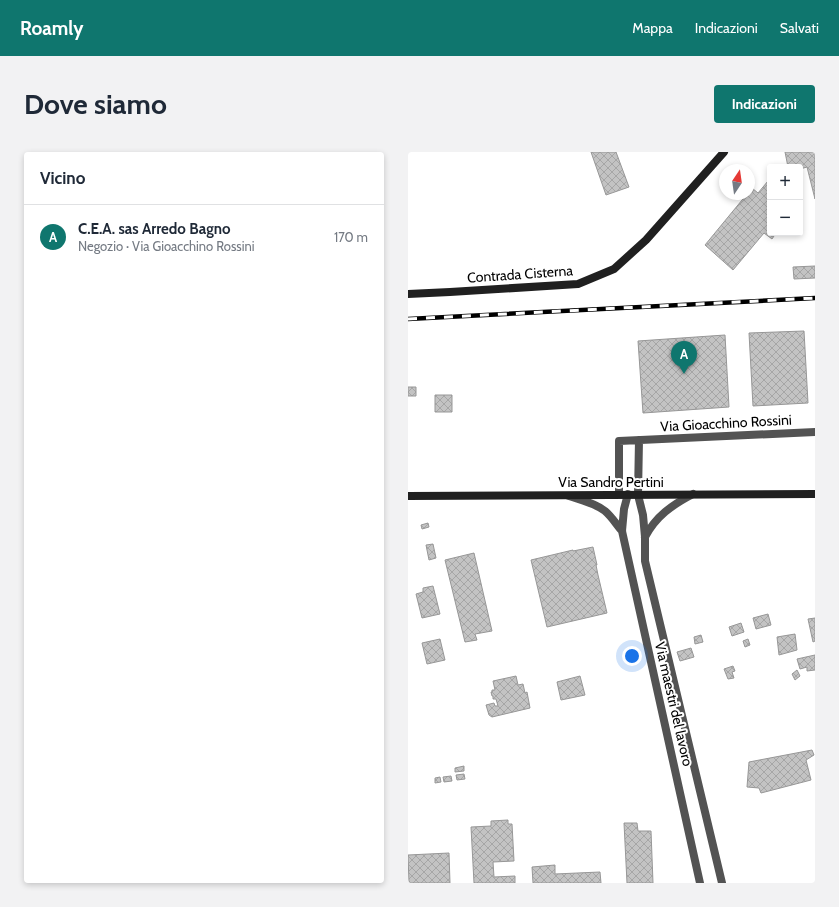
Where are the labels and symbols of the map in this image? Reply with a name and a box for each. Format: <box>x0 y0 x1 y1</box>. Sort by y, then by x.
north arrow <box>719 164 755 200</box>
street label: Contrada Cisterna <box>467 261 574 287</box>
pin: A <box>671 341 697 374</box>
street label: Via Gioacchino Rossini <box>660 411 792 435</box>
street label: Via Sandro Pertini <box>558 473 664 491</box>
street label: Via maestri del lavoro <box>651 640 697 768</box>
your location <box>622 646 642 666</box>

